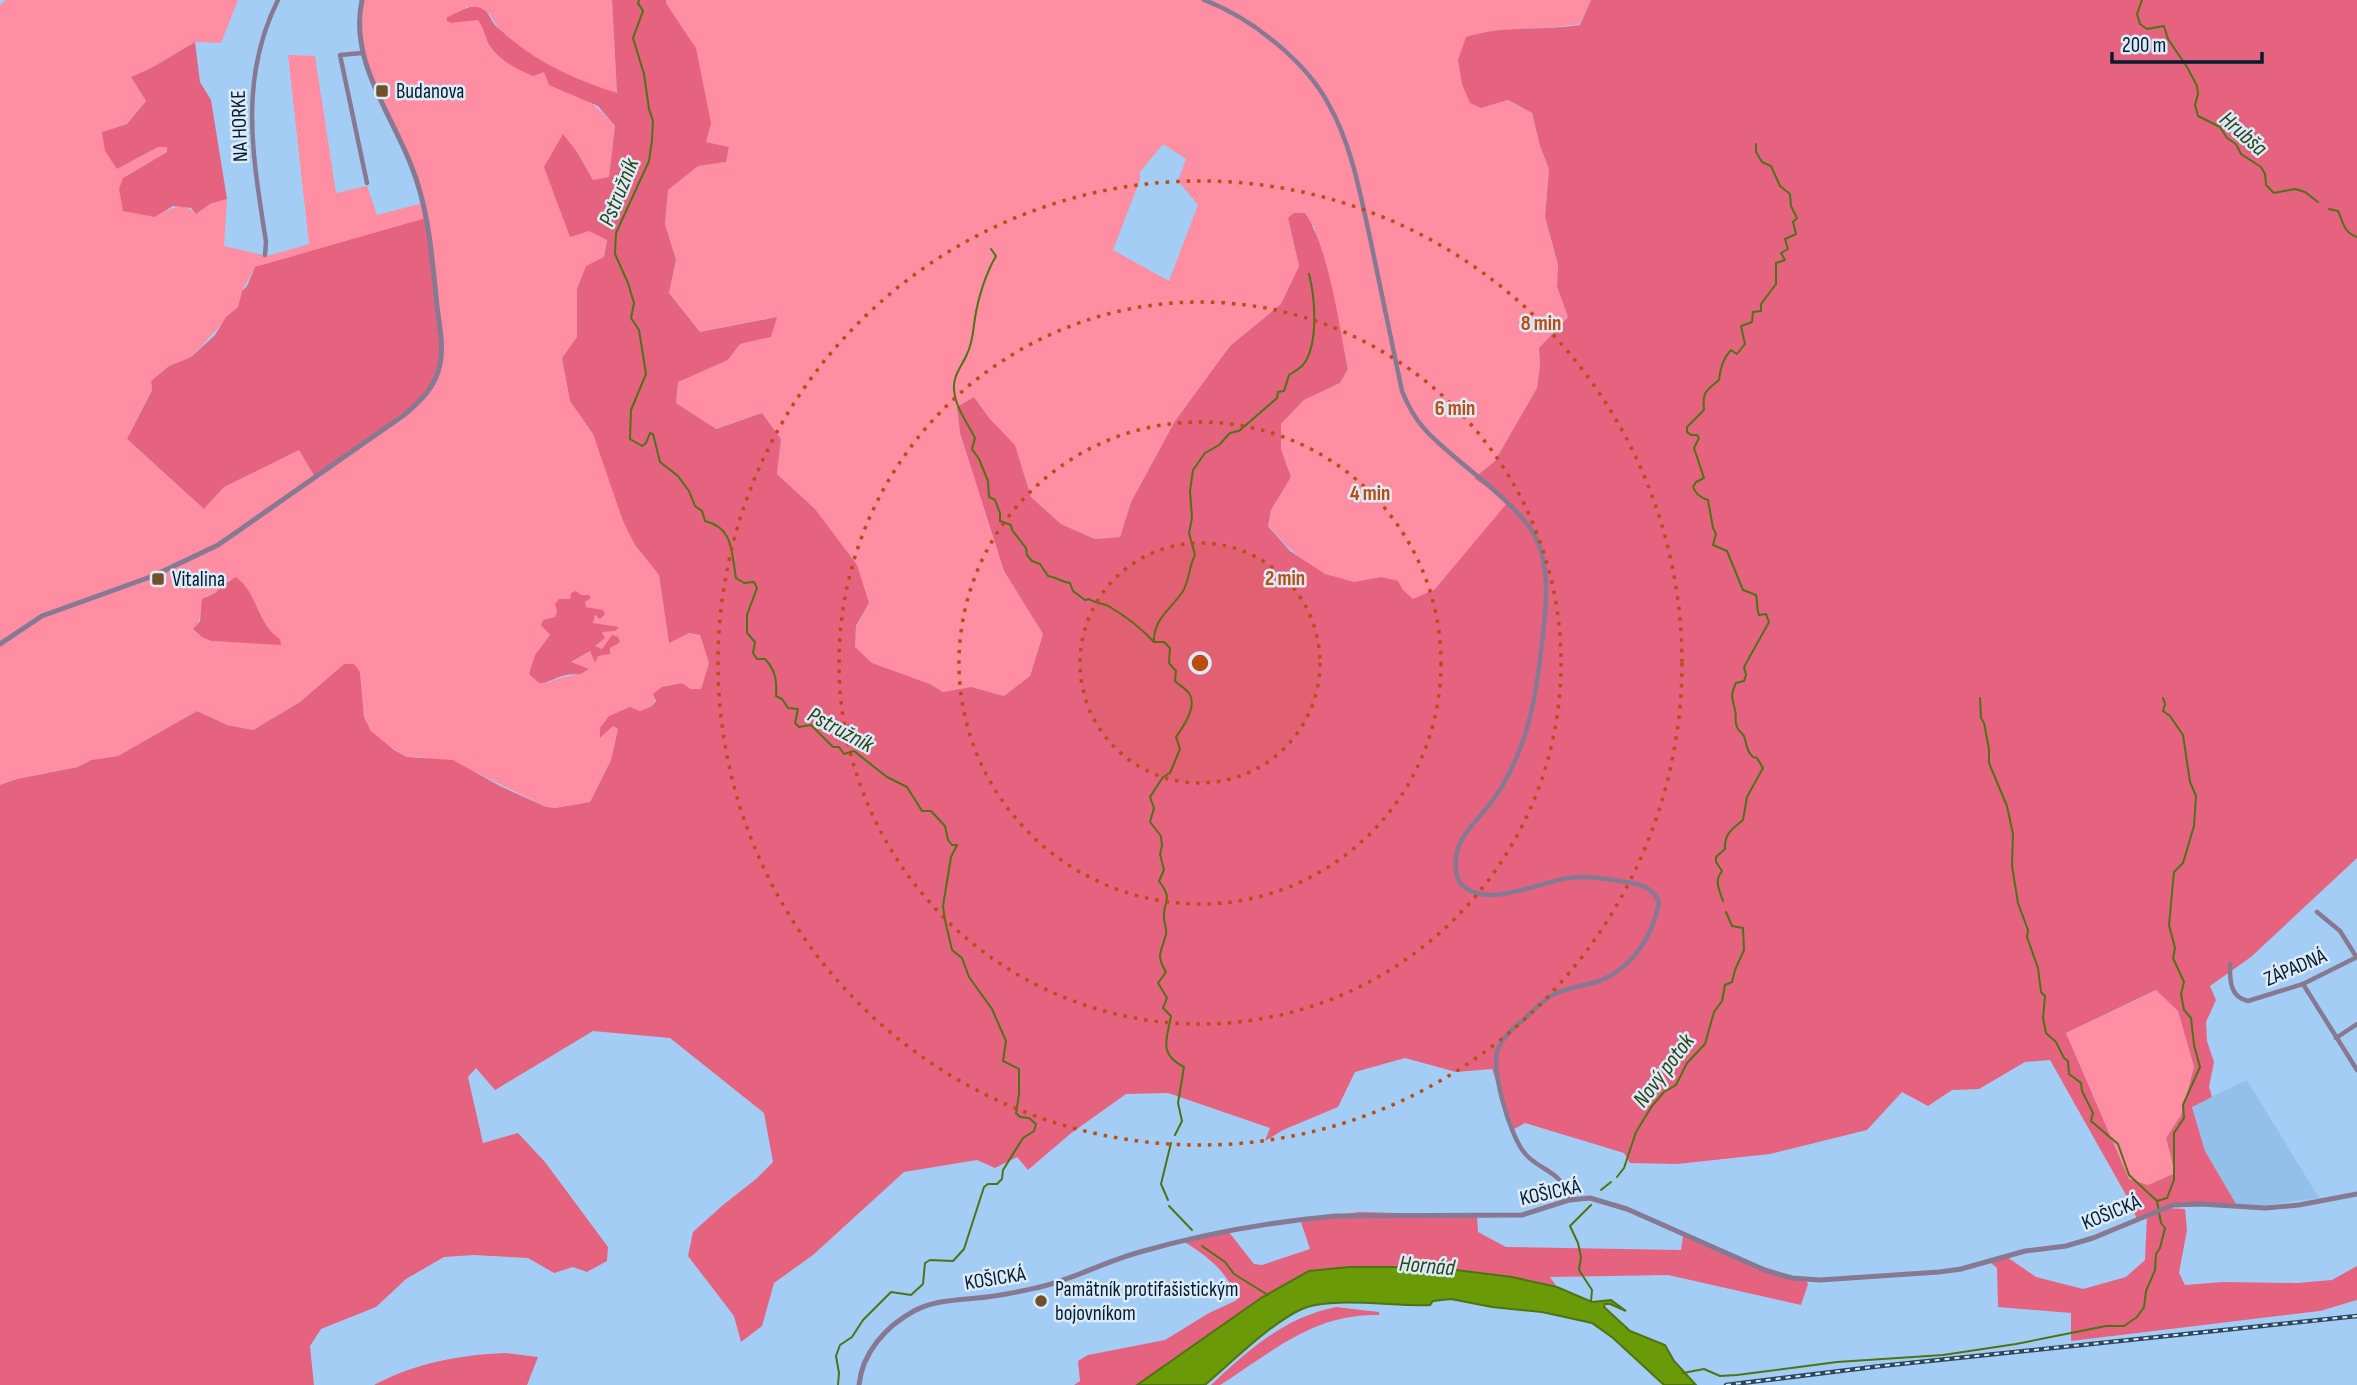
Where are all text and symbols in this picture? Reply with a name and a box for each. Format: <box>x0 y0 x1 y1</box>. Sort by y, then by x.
scale bar <box>2112 21 2262 65</box>
text: 200 m <box>2122 33 2166 58</box>
place label: Budanova <box>396 79 464 104</box>
marker: Budanova <box>374 83 390 99</box>
street label: NA HORKE <box>226 90 253 162</box>
water label: Hrubša <box>2214 105 2273 162</box>
water label: Pstružník <box>593 153 646 230</box>
text: 8 min <box>1521 311 1561 336</box>
text: 6 min <box>1435 396 1475 421</box>
text: 4 min <box>1350 481 1390 506</box>
text: 2 min <box>1265 566 1305 591</box>
place label: Vitalina <box>172 567 225 592</box>
marker: Vitalina <box>150 571 166 587</box>
centre of rings <box>1188 651 1212 675</box>
water label: Pstružník <box>803 701 880 760</box>
street label: ZÁPADNÁ <box>2260 943 2331 992</box>
water label: Nový potok <box>1627 1027 1701 1113</box>
street label: KOŠICKÁ <box>1517 1174 1584 1211</box>
street label: KOŠICKÁ <box>2078 1189 2145 1236</box>
water label: Hornád <box>1398 1250 1456 1282</box>
street label: KOŠICKÁ <box>963 1261 1028 1296</box>
place label: Pamätník protifašistickým bojovníkom <box>1055 1277 1239 1326</box>
marker: Pamätník protifašistickým bojovníkom <box>1033 1293 1049 1309</box>

